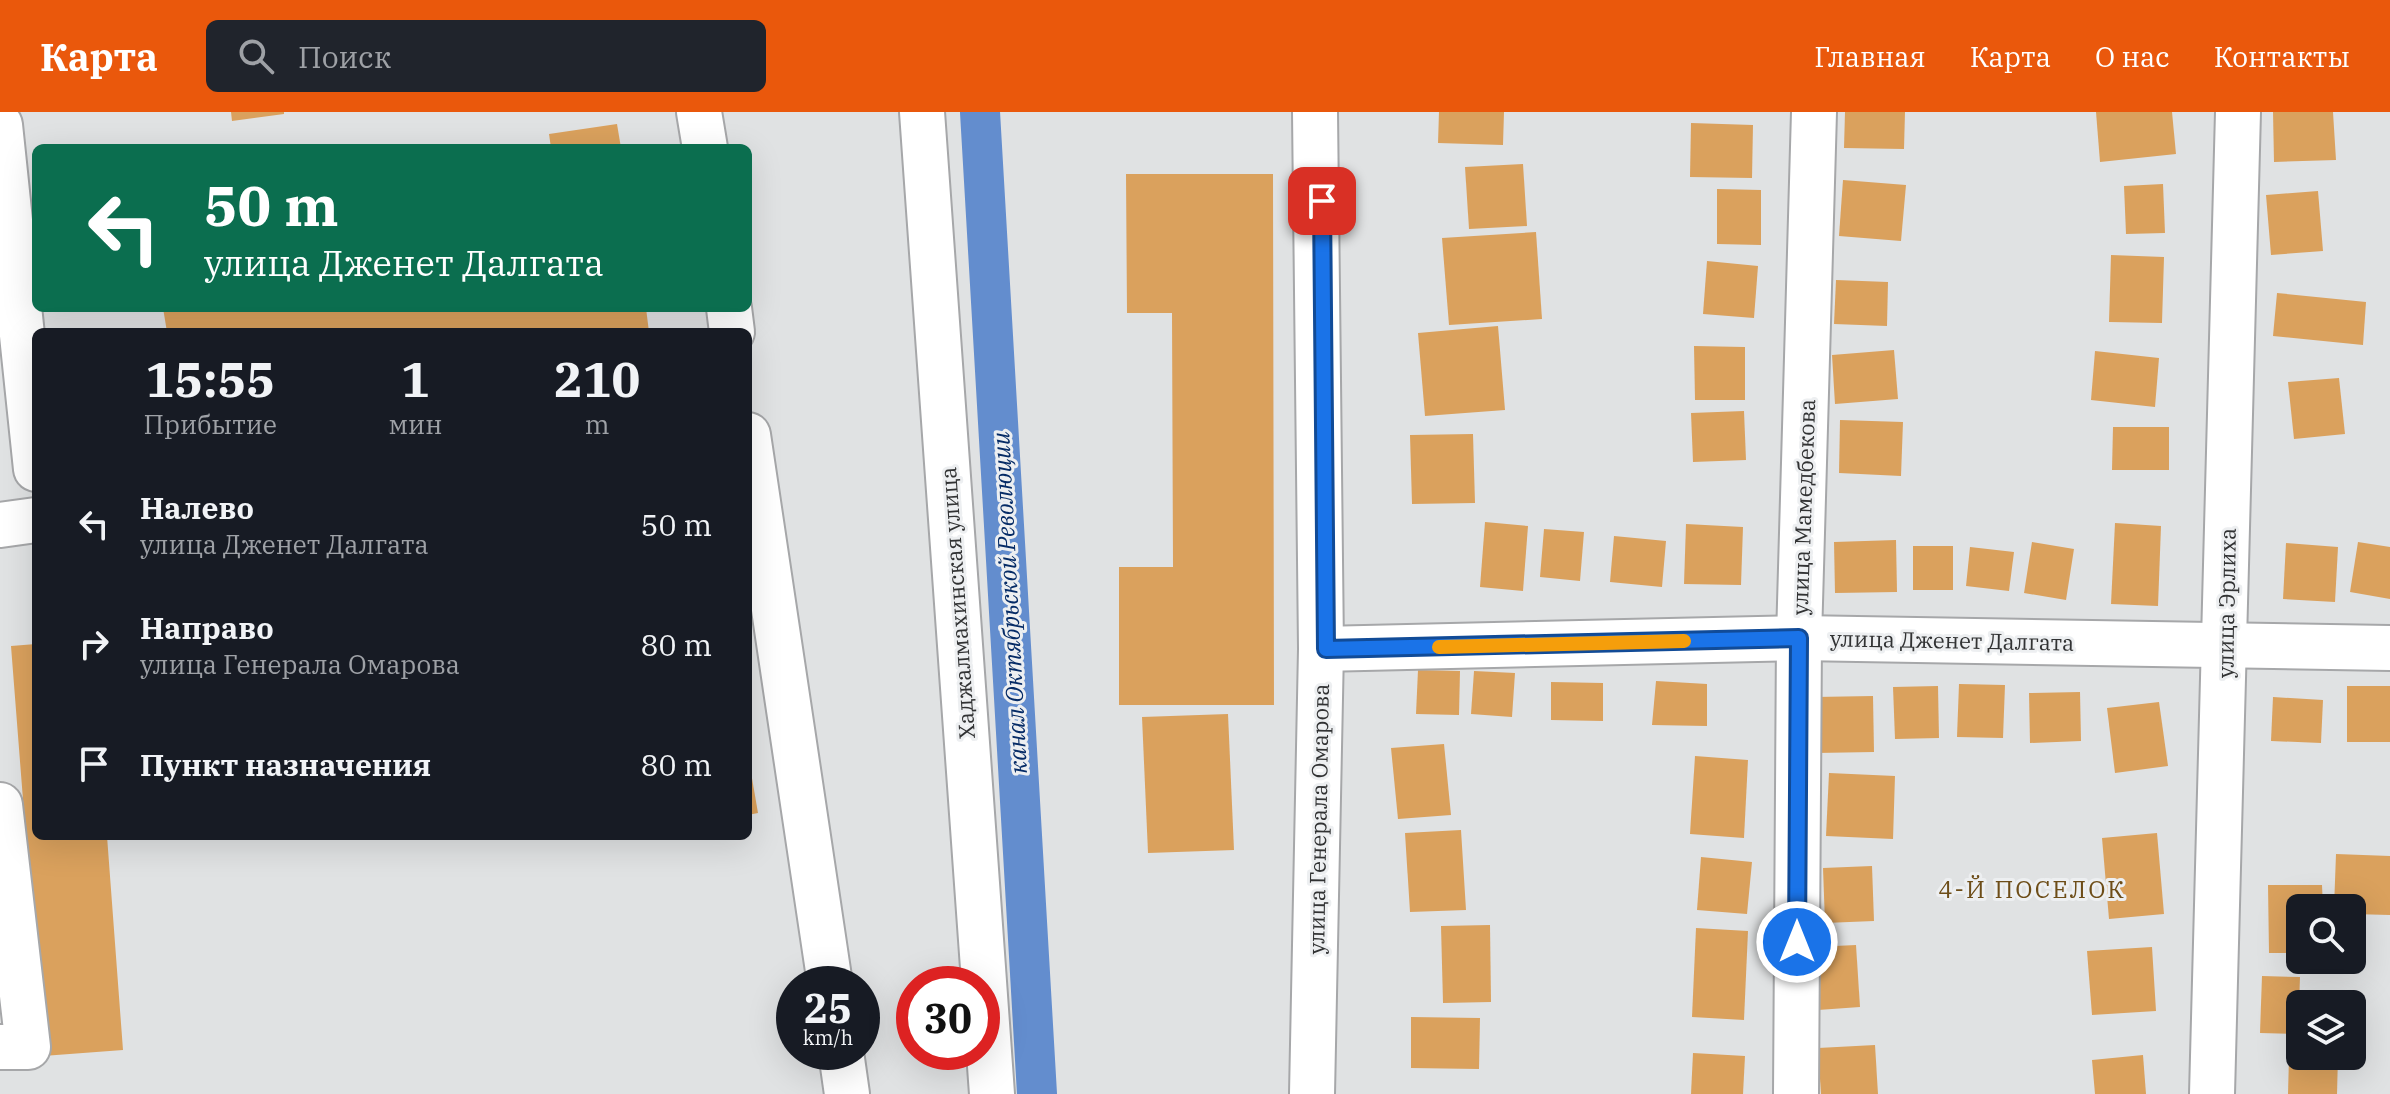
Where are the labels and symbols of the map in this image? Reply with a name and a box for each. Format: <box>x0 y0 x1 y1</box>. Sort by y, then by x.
pin <box>1288 167 1356 235</box>
street label: улица Мамедбекова <box>1785 398 1821 616</box>
water label: канал Октябрьской Революции <box>984 431 1034 775</box>
street label: Хаджалмахинская улица <box>933 466 981 740</box>
street label: улица Эрлиха <box>2210 528 2242 678</box>
street label: улица Дженет Далгата <box>1830 623 2074 657</box>
street label: улица Генерала Омарова <box>1301 683 1335 955</box>
district label: 4-Й ПОСЕЛОК <box>1938 873 2126 905</box>
position arrow <box>1755 900 1839 984</box>
speed limit sign: 30 <box>896 966 1000 1070</box>

